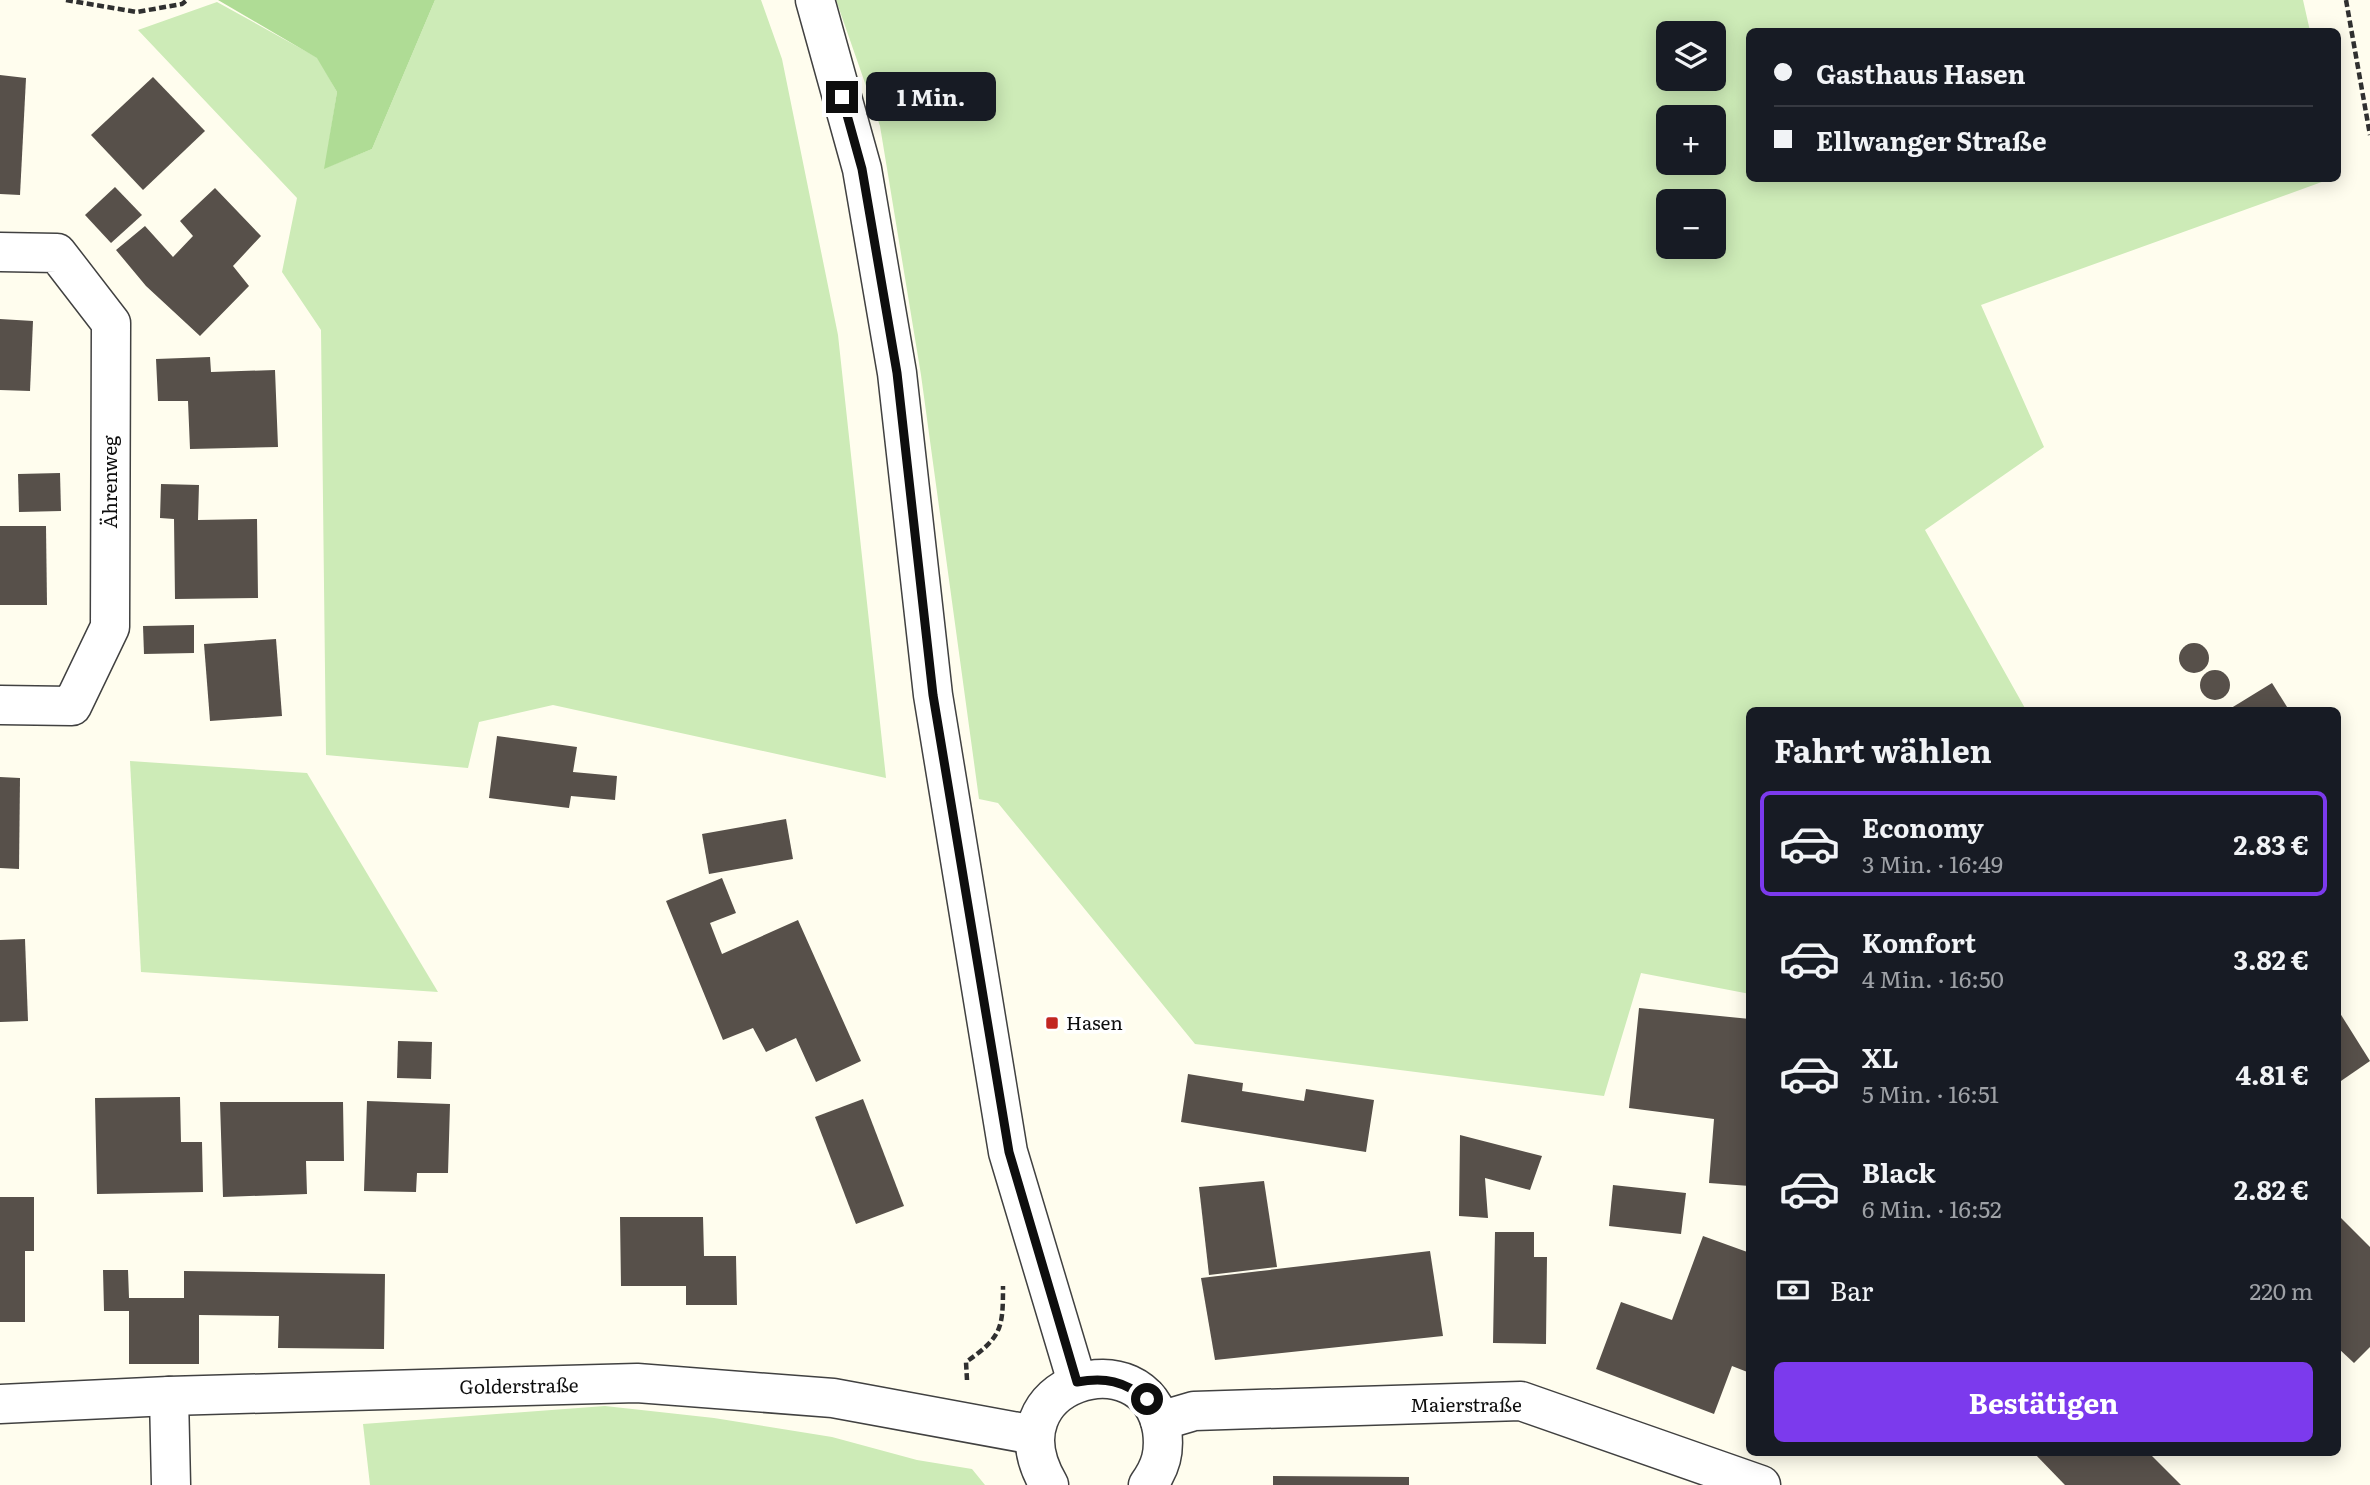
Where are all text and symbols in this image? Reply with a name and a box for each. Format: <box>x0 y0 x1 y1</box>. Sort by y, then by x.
map controls <box>1656 21 1726 259</box>
button: layers <box>1656 21 1726 91</box>
text: Gasthaus Hasen <box>1816 53 2025 92</box>
callout: 1 Min. <box>866 72 996 122</box>
text: 1 Min. <box>897 79 965 113</box>
route end <box>826 81 858 113</box>
button: + <box>1656 105 1726 175</box>
text: Ellwanger Straße <box>1816 120 2047 159</box>
button: − <box>1656 189 1726 259</box>
street label: Ährenweg <box>95 435 123 529</box>
text: Fahrt wählen <box>1774 725 1992 773</box>
text: Economy <box>1862 807 1984 846</box>
icon: car <box>1778 812 1841 875</box>
text: 2.83 € <box>2233 824 2309 863</box>
text: 3 Min. · 16:49 <box>1862 846 2003 880</box>
text: Komfort <box>1862 922 1976 961</box>
icon: car <box>1778 927 1841 990</box>
text: 3.82 € <box>2234 939 2309 978</box>
text: 4 Min. · 16:50 <box>1862 961 2004 995</box>
place label: Hasen <box>1066 1008 1123 1036</box>
marker: Hasen <box>1044 1015 1060 1031</box>
text: XL <box>1862 1037 1899 1076</box>
icon: car <box>1778 1042 1841 1105</box>
text: 4.81 € <box>2235 1054 2309 1093</box>
text: 5 Min. · 16:51 <box>1862 1076 1999 1110</box>
text: Black <box>1862 1152 1936 1191</box>
icon: car <box>1778 1157 1841 1220</box>
text: 2.82 € <box>2234 1169 2309 1208</box>
text: 6 Min. · 16:52 <box>1862 1191 2002 1225</box>
text: Bar <box>1830 1270 1873 1309</box>
icon: cash <box>1774 1271 1812 1309</box>
text: 220 m <box>2249 1273 2313 1307</box>
button: Bestätigen <box>1774 1362 2313 1442</box>
street label: Golderstraße <box>459 1370 579 1400</box>
route start <box>1131 1383 1163 1415</box>
street label: Maierstraße <box>1410 1390 1522 1418</box>

